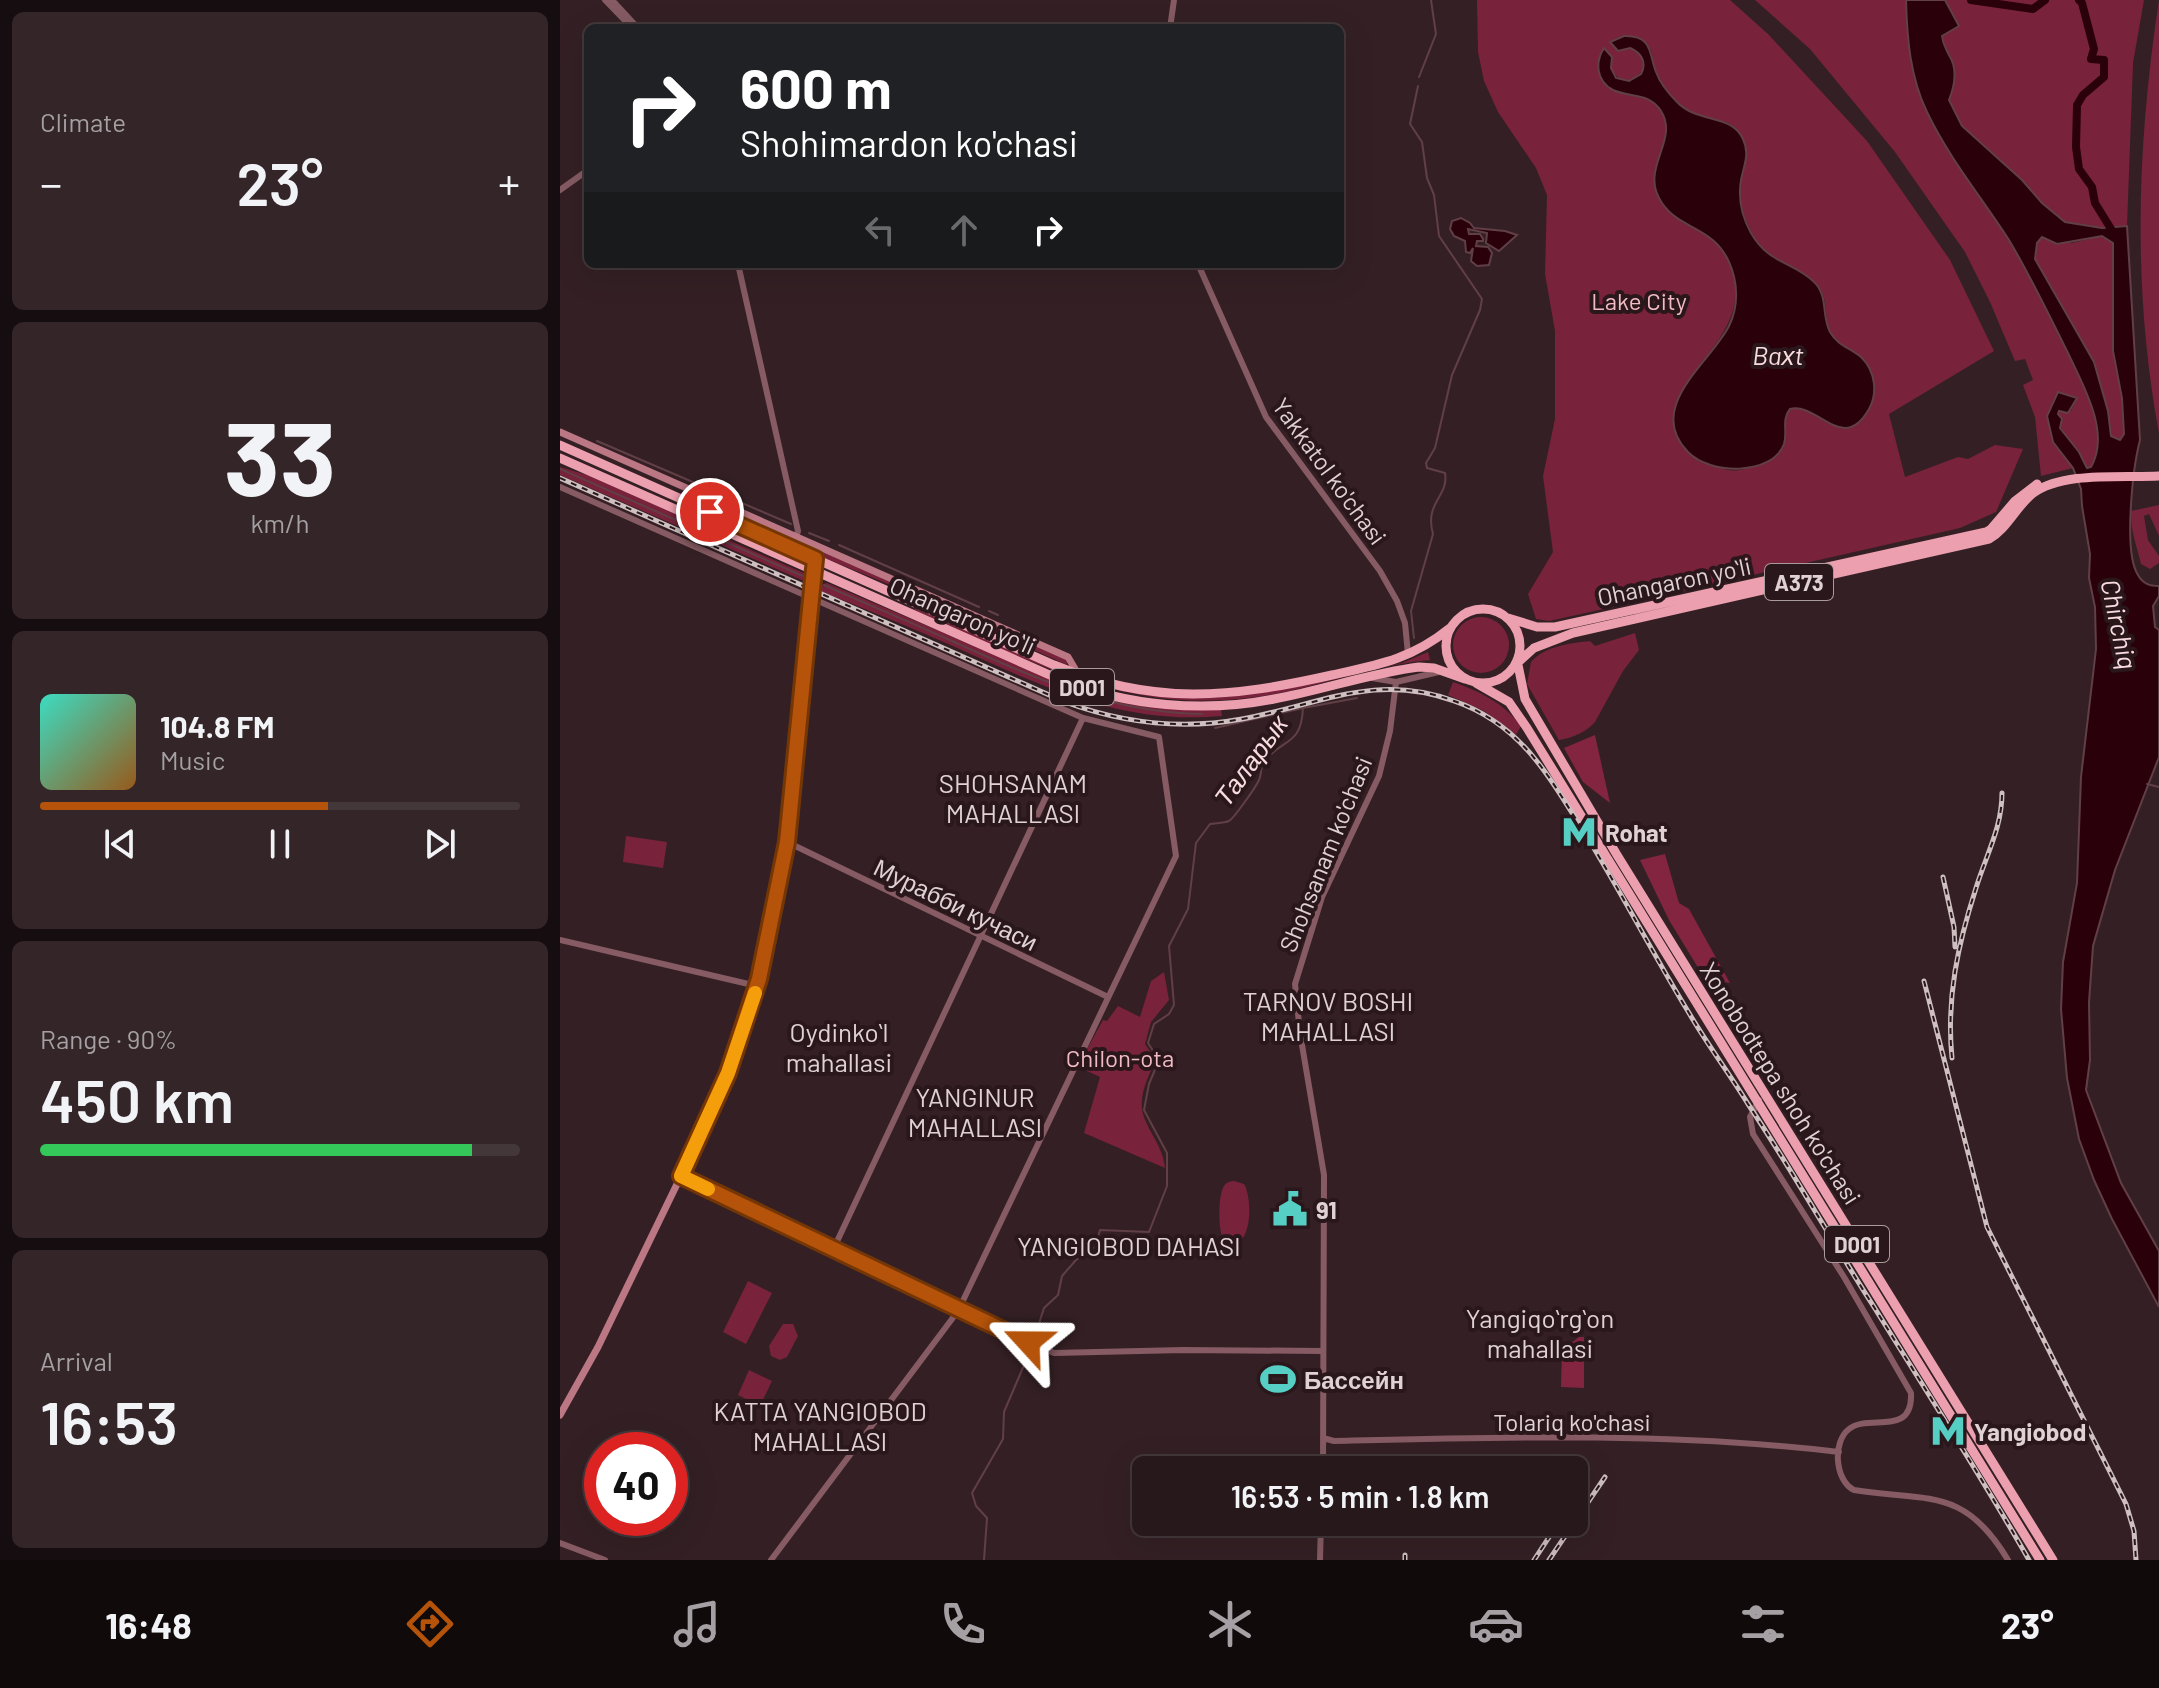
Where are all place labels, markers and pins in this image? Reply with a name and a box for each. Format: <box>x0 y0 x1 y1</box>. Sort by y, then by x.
pin <box>676 478 744 546</box>
metro station icon: Rohat <box>1560 813 1598 851</box>
place label: Rohat <box>1605 818 1668 847</box>
public building icon: 91 <box>1271 1190 1309 1228</box>
place label: 91 <box>1316 1195 1337 1224</box>
sports icon: Бассейн <box>1259 1360 1297 1398</box>
place label: Бассейн <box>1304 1365 1404 1394</box>
metro station icon: Yangiobod <box>1929 1412 1967 1450</box>
place label: Yangiobod <box>1974 1417 2086 1446</box>

